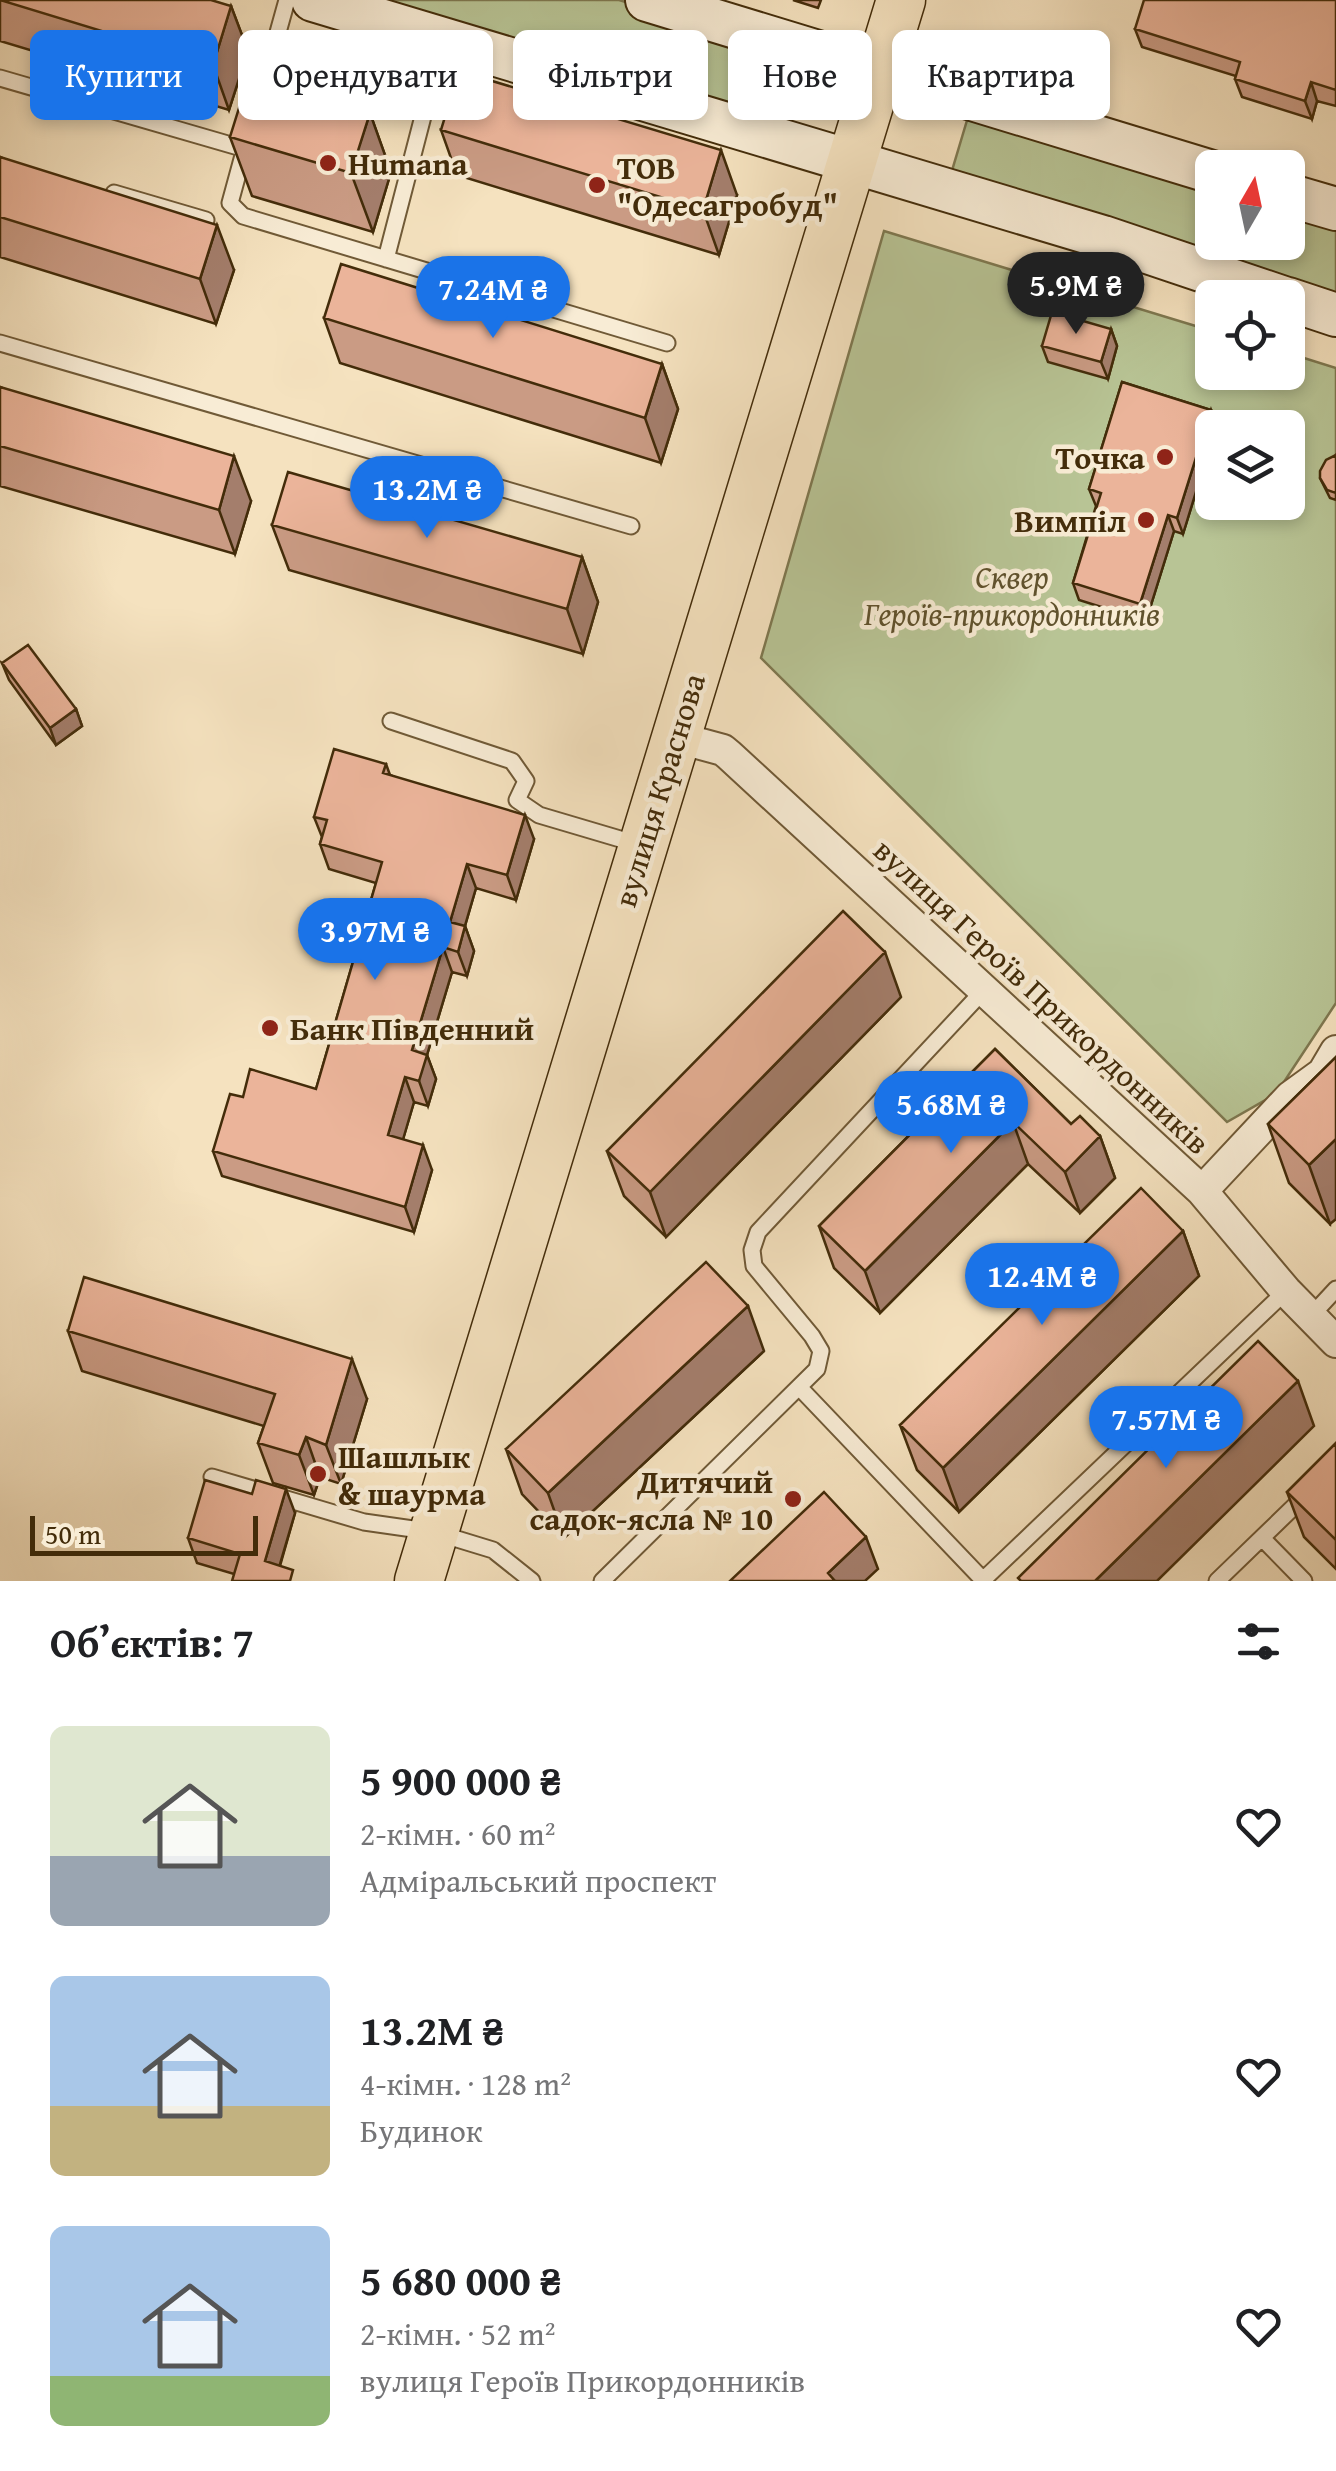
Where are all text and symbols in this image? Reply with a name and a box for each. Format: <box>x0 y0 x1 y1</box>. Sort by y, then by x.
chip: Купити <box>30 30 218 120</box>
chip: Орендувати <box>238 30 493 120</box>
chip: Фільтри <box>513 30 708 120</box>
chip: Нове <box>728 30 872 120</box>
chip: Квартира <box>892 30 1110 120</box>
place label: Humana <box>348 140 468 187</box>
place label: ТОВ "Одесагробуд" <box>617 144 838 228</box>
north arrow <box>1195 150 1305 260</box>
map controls <box>1195 150 1305 520</box>
marker: Humana <box>317 152 339 174</box>
marker: ТОВ "Одесагробуд" <box>586 174 608 196</box>
pin: 5.9M ₴ <box>995 252 1157 337</box>
pin: 7.24M ₴ <box>401 256 585 341</box>
text: 5.9M ₴ <box>1029 261 1123 308</box>
text: 7.24M ₴ <box>438 265 548 312</box>
button: locate <box>1195 280 1305 390</box>
button: layers <box>1195 410 1305 520</box>
place label: Точка <box>1055 434 1146 481</box>
marker: Точка <box>1154 446 1176 468</box>
pin: 13.2M ₴ <box>335 456 519 541</box>
text: 13.2M ₴ <box>372 465 482 512</box>
place label: Вимпіл <box>1014 497 1126 544</box>
marker: Вимпіл <box>1135 509 1157 531</box>
park label: Сквер Героїв-прикордонників <box>863 553 1160 637</box>
street label: вулиця Краснова <box>601 667 717 913</box>
street label: вулиця Героїв Прикордонників <box>863 827 1221 1165</box>
pin: 3.97M ₴ <box>283 898 467 983</box>
text: 3.97M ₴ <box>320 907 430 954</box>
place label: Банк Південний <box>290 1005 534 1052</box>
marker: Банк Південний <box>259 1017 281 1039</box>
pin: 5.68M ₴ <box>859 1071 1043 1156</box>
text: 5.68M ₴ <box>896 1080 1006 1127</box>
pin: 12.4M ₴ <box>950 1243 1134 1328</box>
text: 12.4M ₴ <box>987 1252 1097 1299</box>
pin: 7.57M ₴ <box>1074 1386 1258 1471</box>
text: 7.57M ₴ <box>1111 1395 1221 1442</box>
place label: Шашлык & шаурма <box>338 1433 486 1517</box>
place label: Дитячий садок-ясла № 10 <box>530 1458 773 1542</box>
marker: Шашлык & шаурма <box>307 1463 329 1485</box>
marker: Дитячий садок-ясла № 10 <box>782 1488 804 1510</box>
scale bar <box>30 1511 258 1556</box>
text: 50 m <box>45 1513 101 1554</box>
text: Об’єктів: 7 <box>50 1611 254 1672</box>
icon: filters <box>1231 1614 1286 1669</box>
text: 5 900 000 ₴ <box>360 1749 562 1810</box>
icon: home <box>130 1766 250 1886</box>
icon: heart <box>1231 1799 1286 1854</box>
text: 2-кімн. · 60 m² <box>360 1810 556 1857</box>
text: Адміральський проспект <box>360 1857 716 1904</box>
text: 13.2M ₴ <box>360 1999 504 2060</box>
icon: home <box>130 2016 250 2136</box>
icon: heart <box>1231 2049 1286 2104</box>
text: 4-кімн. · 128 m² <box>360 2060 571 2107</box>
text: Будинок <box>360 2107 483 2154</box>
text: 5 680 000 ₴ <box>360 2249 562 2310</box>
icon: home <box>130 2266 250 2386</box>
icon: heart <box>1231 2299 1286 2354</box>
text: 2-кімн. · 52 m² <box>360 2310 556 2357</box>
text: вулиця Героїв Прикордонників <box>360 2357 805 2404</box>

